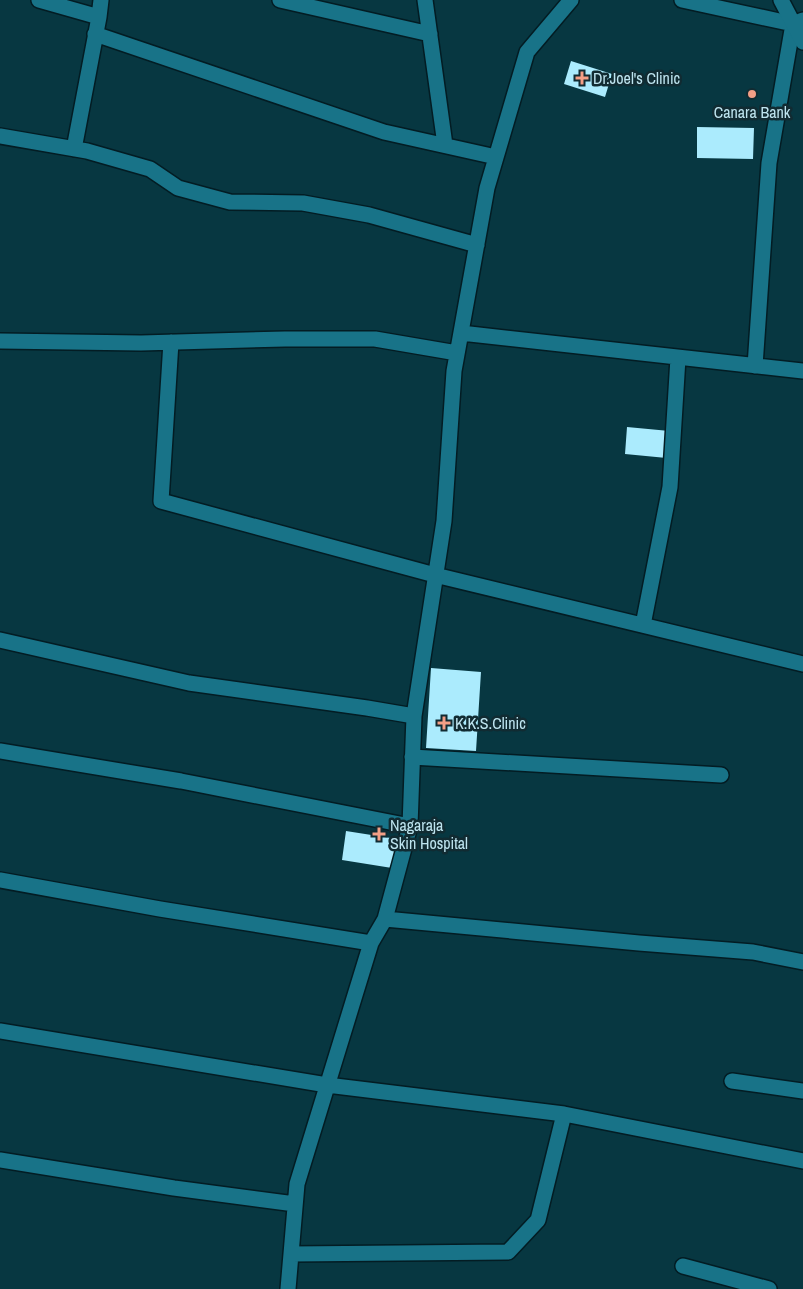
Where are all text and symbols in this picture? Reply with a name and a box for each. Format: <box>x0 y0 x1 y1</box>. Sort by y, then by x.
place label: Dr.Joel's Clinic <box>593 67 681 89</box>
marker: Dr.Joel's Clinic <box>575 71 589 85</box>
marker: Canara Bank <box>746 88 758 100</box>
place label: Canara Bank <box>714 101 791 123</box>
place label: K.K.S.Clinic <box>455 712 526 734</box>
marker: K.K.S.Clinic <box>437 716 451 730</box>
place label: Nagaraja Skin Hospital <box>390 814 468 854</box>
marker: Nagaraja Skin Hospital <box>372 827 386 841</box>

